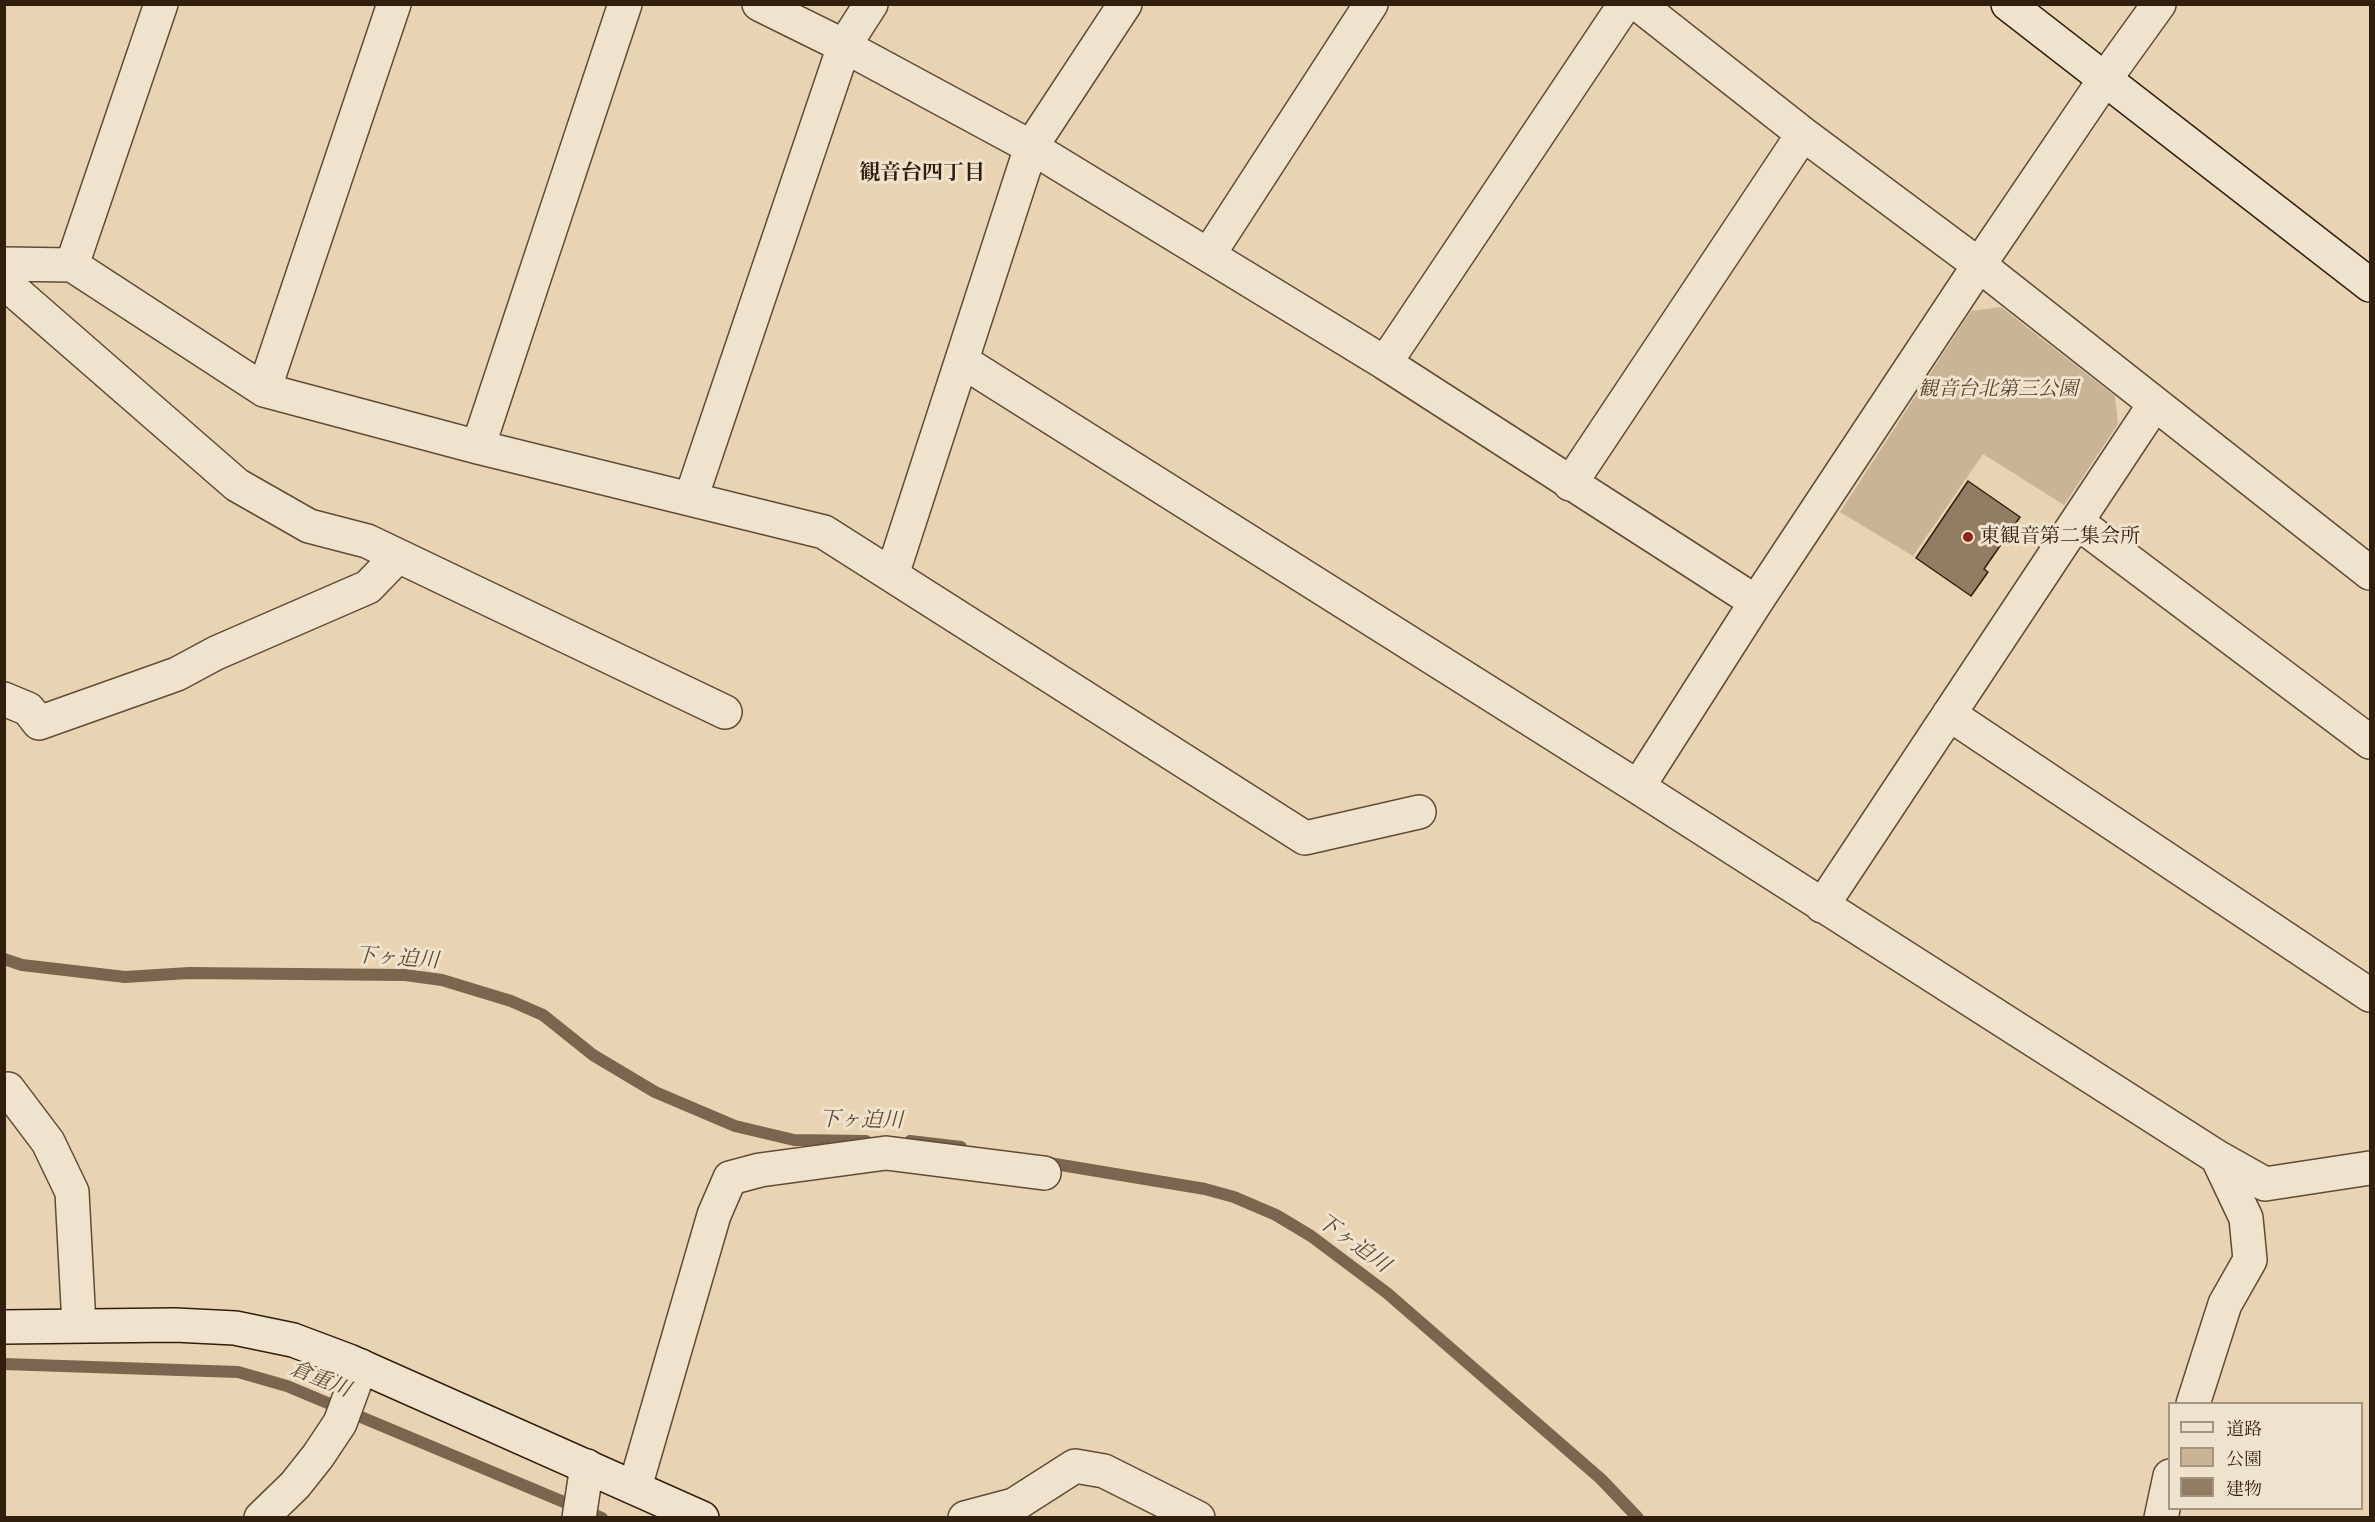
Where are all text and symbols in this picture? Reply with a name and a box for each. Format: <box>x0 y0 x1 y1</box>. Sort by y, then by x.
district label: 観音台四丁目 <box>859 161 985 187</box>
park label: 観音台北第三公園 <box>1918 378 2078 402</box>
place label: 東観音第二集会所 <box>1980 525 2140 549</box>
marker: 東観音第二集会所 <box>1961 530 1975 544</box>
water label: 下ヶ迫川 <box>354 944 440 974</box>
water label: 下ヶ迫川 <box>819 1108 903 1134</box>
water label: 下ヶ迫川 <box>1312 1209 1394 1279</box>
water label: 倉重川 <box>286 1357 354 1403</box>
legend <box>2168 1402 2363 1510</box>
text: 道路 <box>2226 1419 2262 1440</box>
text: 公園 <box>2226 1449 2262 1470</box>
text: 建物 <box>2226 1479 2262 1500</box>

